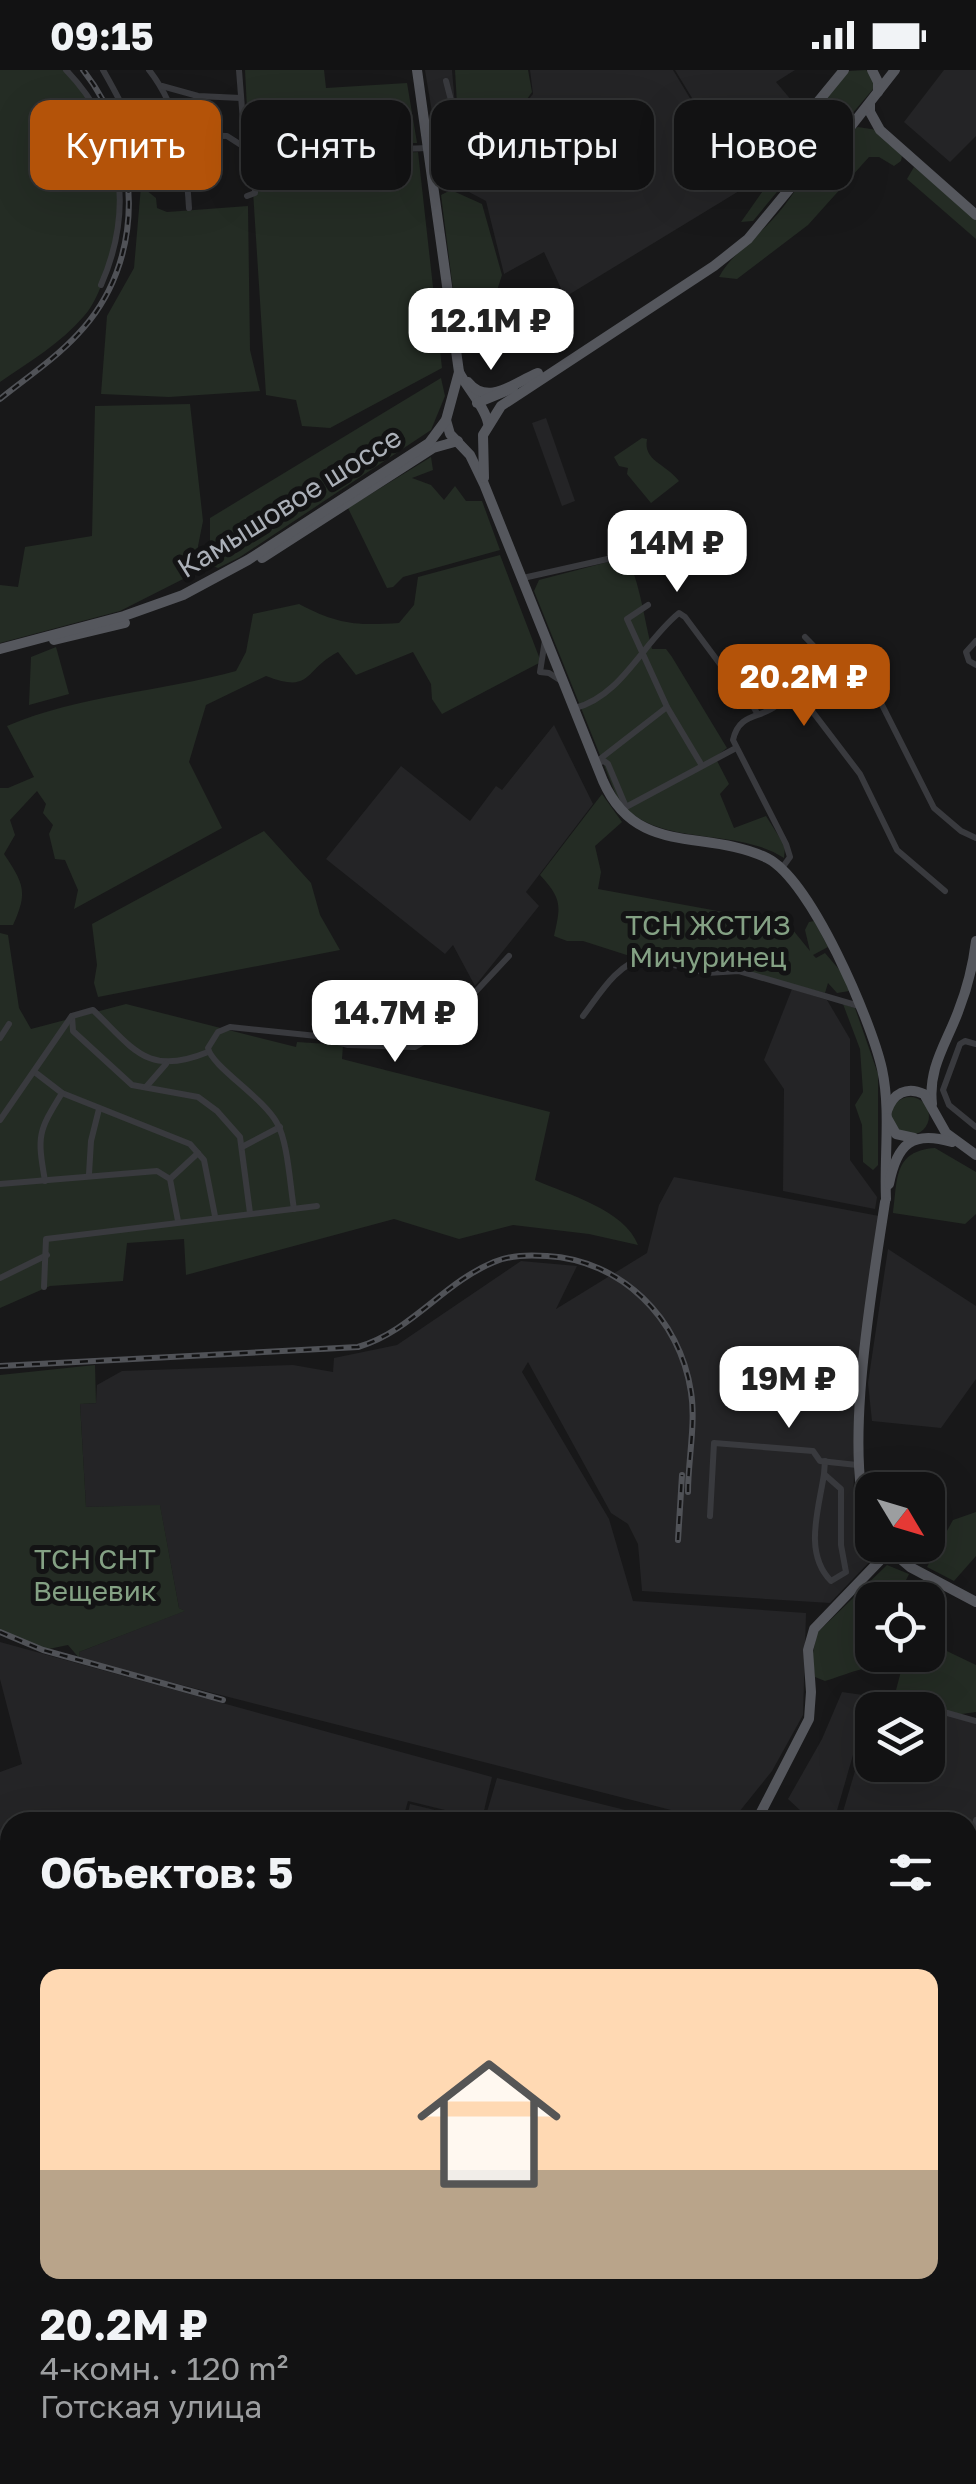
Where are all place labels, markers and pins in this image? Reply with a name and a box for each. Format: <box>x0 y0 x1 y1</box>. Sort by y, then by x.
pin: 12.1M ₽ <box>399 288 583 373</box>
pin: 14M ₽ <box>607 510 747 595</box>
pin: 20.2M ₽ <box>712 644 896 729</box>
pin: 14.7M ₽ <box>303 980 487 1065</box>
pin: 19M ₽ <box>719 1346 859 1431</box>

